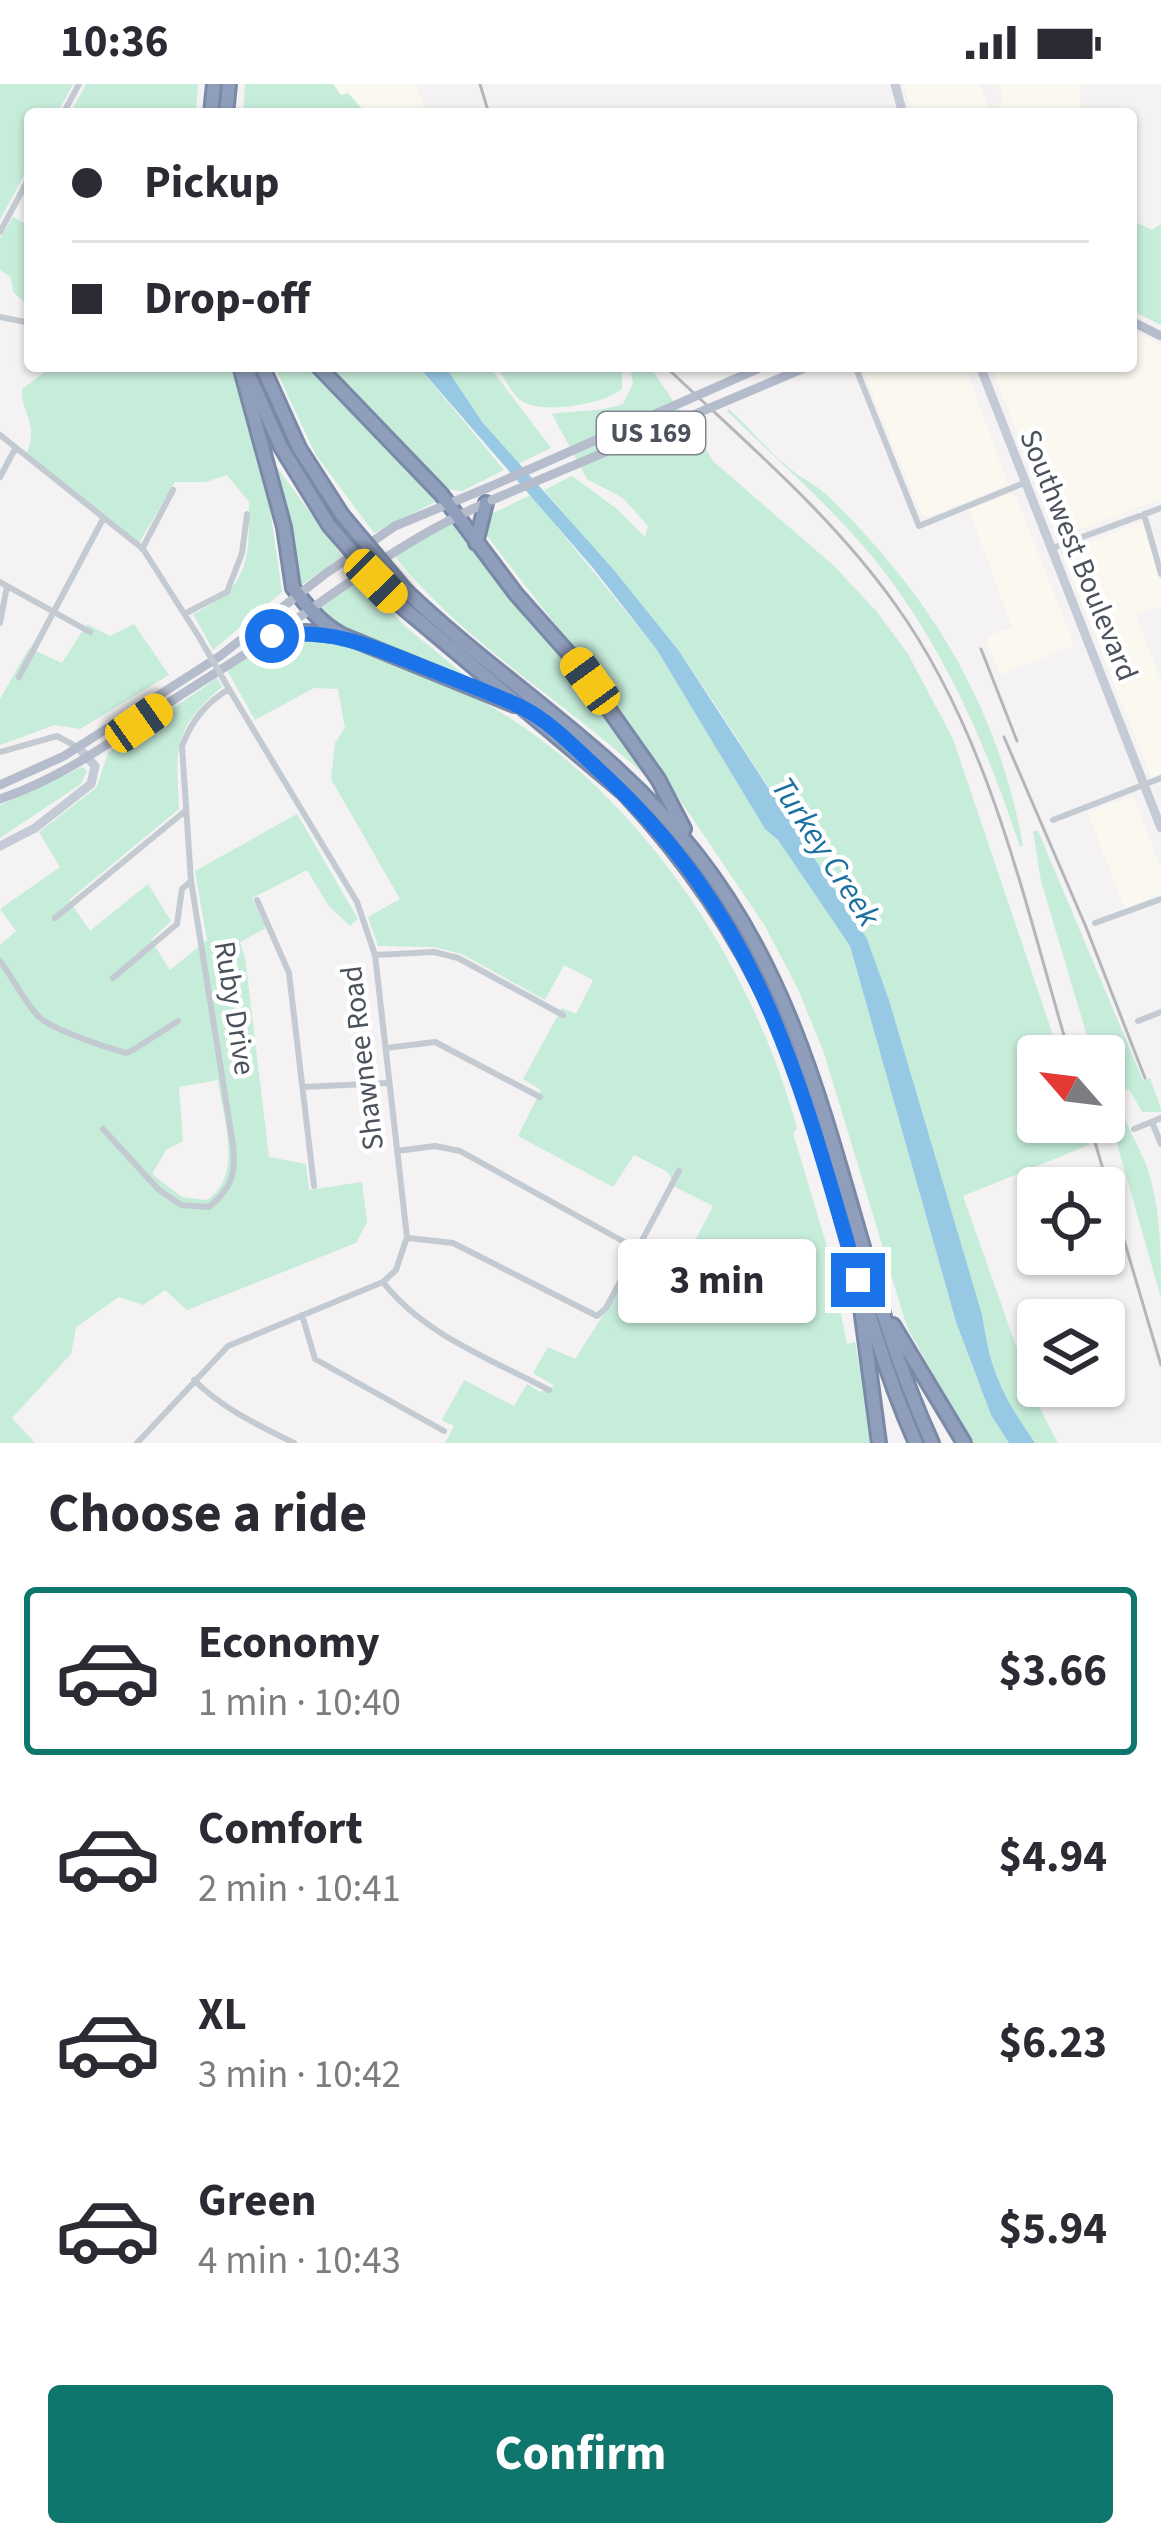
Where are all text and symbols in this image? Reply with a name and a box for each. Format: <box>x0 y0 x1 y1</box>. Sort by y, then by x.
text: 10:36 <box>60 10 169 74</box>
text: Pickup <box>144 151 280 215</box>
text: Drop-off <box>144 267 310 331</box>
road number: US 169 <box>597 412 705 454</box>
street label: Southwest Boulevard <box>1008 423 1149 687</box>
car <box>338 543 414 619</box>
route start <box>245 609 299 663</box>
car <box>554 641 626 721</box>
car <box>99 688 179 758</box>
water label: Turkey Creek <box>760 768 893 937</box>
street label: Ruby Drive <box>203 938 266 1078</box>
street label: Shawnee Road <box>330 963 395 1153</box>
north arrow <box>1017 1035 1125 1143</box>
map controls <box>1017 1035 1125 1407</box>
button: locate <box>1017 1167 1125 1275</box>
callout: 3 min <box>618 1238 816 1322</box>
text: 3 min <box>670 1253 764 1309</box>
route end <box>831 1253 885 1307</box>
button: layers <box>1017 1299 1125 1407</box>
text: Choose a ride <box>48 1476 367 1553</box>
text: Economy <box>198 1611 380 1675</box>
icon: car <box>54 1617 162 1725</box>
text: $3.66 <box>998 1639 1107 1703</box>
text: 1 min · 10:40 <box>198 1675 401 1731</box>
text: Comfort <box>198 1797 363 1861</box>
icon: car <box>54 1803 162 1911</box>
text: $4.94 <box>998 1825 1107 1889</box>
text: 2 min · 10:41 <box>198 1861 401 1917</box>
text: XL <box>198 1983 247 2047</box>
icon: car <box>54 1989 162 2097</box>
text: $6.23 <box>998 2011 1107 2075</box>
text: 3 min · 10:42 <box>198 2047 401 2103</box>
text: Green <box>198 2169 317 2233</box>
icon: car <box>54 2175 162 2283</box>
text: $5.94 <box>998 2197 1107 2261</box>
text: 4 min · 10:43 <box>198 2233 401 2289</box>
button: Confirm <box>48 2385 1113 2523</box>

